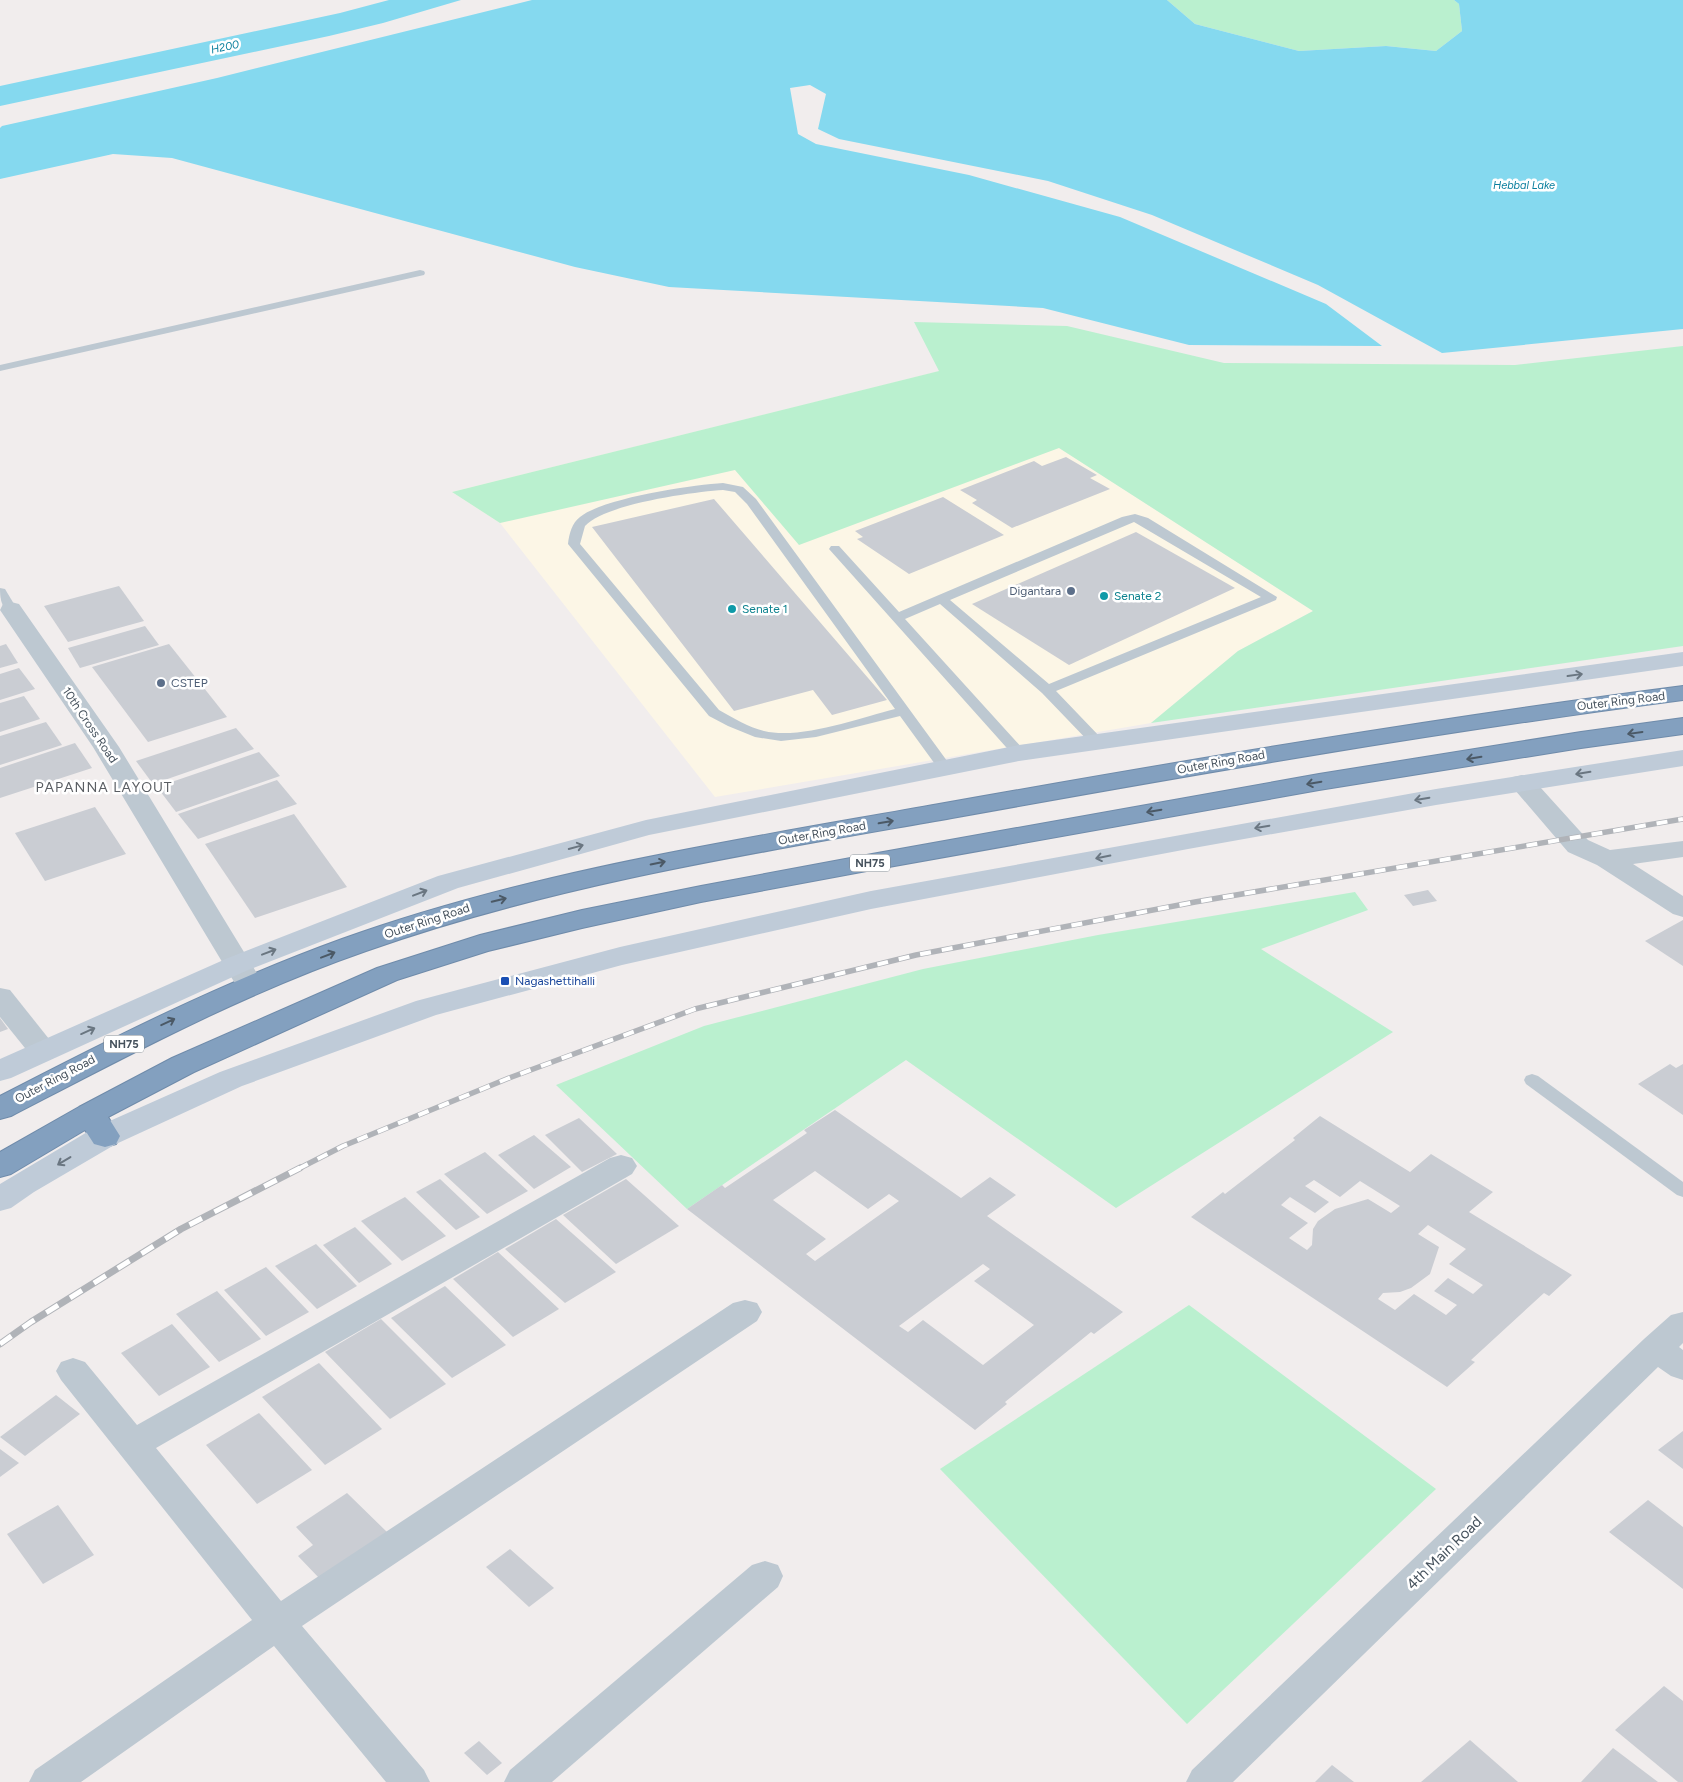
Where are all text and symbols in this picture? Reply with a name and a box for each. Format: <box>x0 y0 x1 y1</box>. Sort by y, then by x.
water label: H200 <box>210 38 240 56</box>
water label: Hebbal Lake <box>1493 179 1555 192</box>
place label: Digantara <box>1009 584 1061 598</box>
marker: Digantara <box>1065 585 1077 597</box>
place label: Senate 2 <box>1114 589 1161 603</box>
marker: Senate 2 <box>1098 590 1110 602</box>
place label: Senate 1 <box>742 602 788 616</box>
marker: Senate 1 <box>726 603 738 615</box>
one-way arrow <box>1567 669 1583 679</box>
place label: CSTEP <box>171 676 208 690</box>
marker: CSTEP <box>155 677 167 689</box>
street label: 10th Cross Road <box>60 684 120 766</box>
street label: Outer Ring Road <box>1576 689 1666 713</box>
one-way arrow <box>1627 728 1643 738</box>
street label: Outer Ring Road <box>1176 747 1266 777</box>
one-way arrow <box>1466 753 1482 763</box>
one-way arrow <box>1575 769 1591 779</box>
district label: PAPANNA LAYOUT <box>35 779 173 796</box>
one-way arrow <box>1306 779 1322 789</box>
one-way arrow <box>1415 795 1431 805</box>
one-way arrow <box>1146 807 1162 817</box>
one-way arrow <box>878 816 894 826</box>
street label: Outer Ring Road <box>777 818 867 848</box>
one-way arrow <box>1255 823 1271 833</box>
one-way arrow <box>567 842 583 851</box>
one-way arrow <box>1095 853 1111 862</box>
road number: NH75 <box>850 854 890 871</box>
one-way arrow <box>649 858 665 867</box>
one-way arrow <box>412 887 427 897</box>
one-way arrow <box>491 895 507 904</box>
street label: Outer Ring Road <box>383 901 471 941</box>
one-way arrow <box>261 947 276 956</box>
one-way arrow <box>320 950 335 959</box>
place label: Nagashettihalli <box>515 974 595 988</box>
marker: Nagashettihalli <box>499 975 511 987</box>
one-way arrow <box>160 1017 175 1027</box>
one-way arrow <box>80 1026 95 1035</box>
road number: NH75 <box>104 1036 144 1052</box>
street label: Outer Ring Road <box>13 1052 97 1106</box>
one-way arrow <box>57 1156 71 1166</box>
street label: 4th Main Road <box>1403 1513 1485 1593</box>

